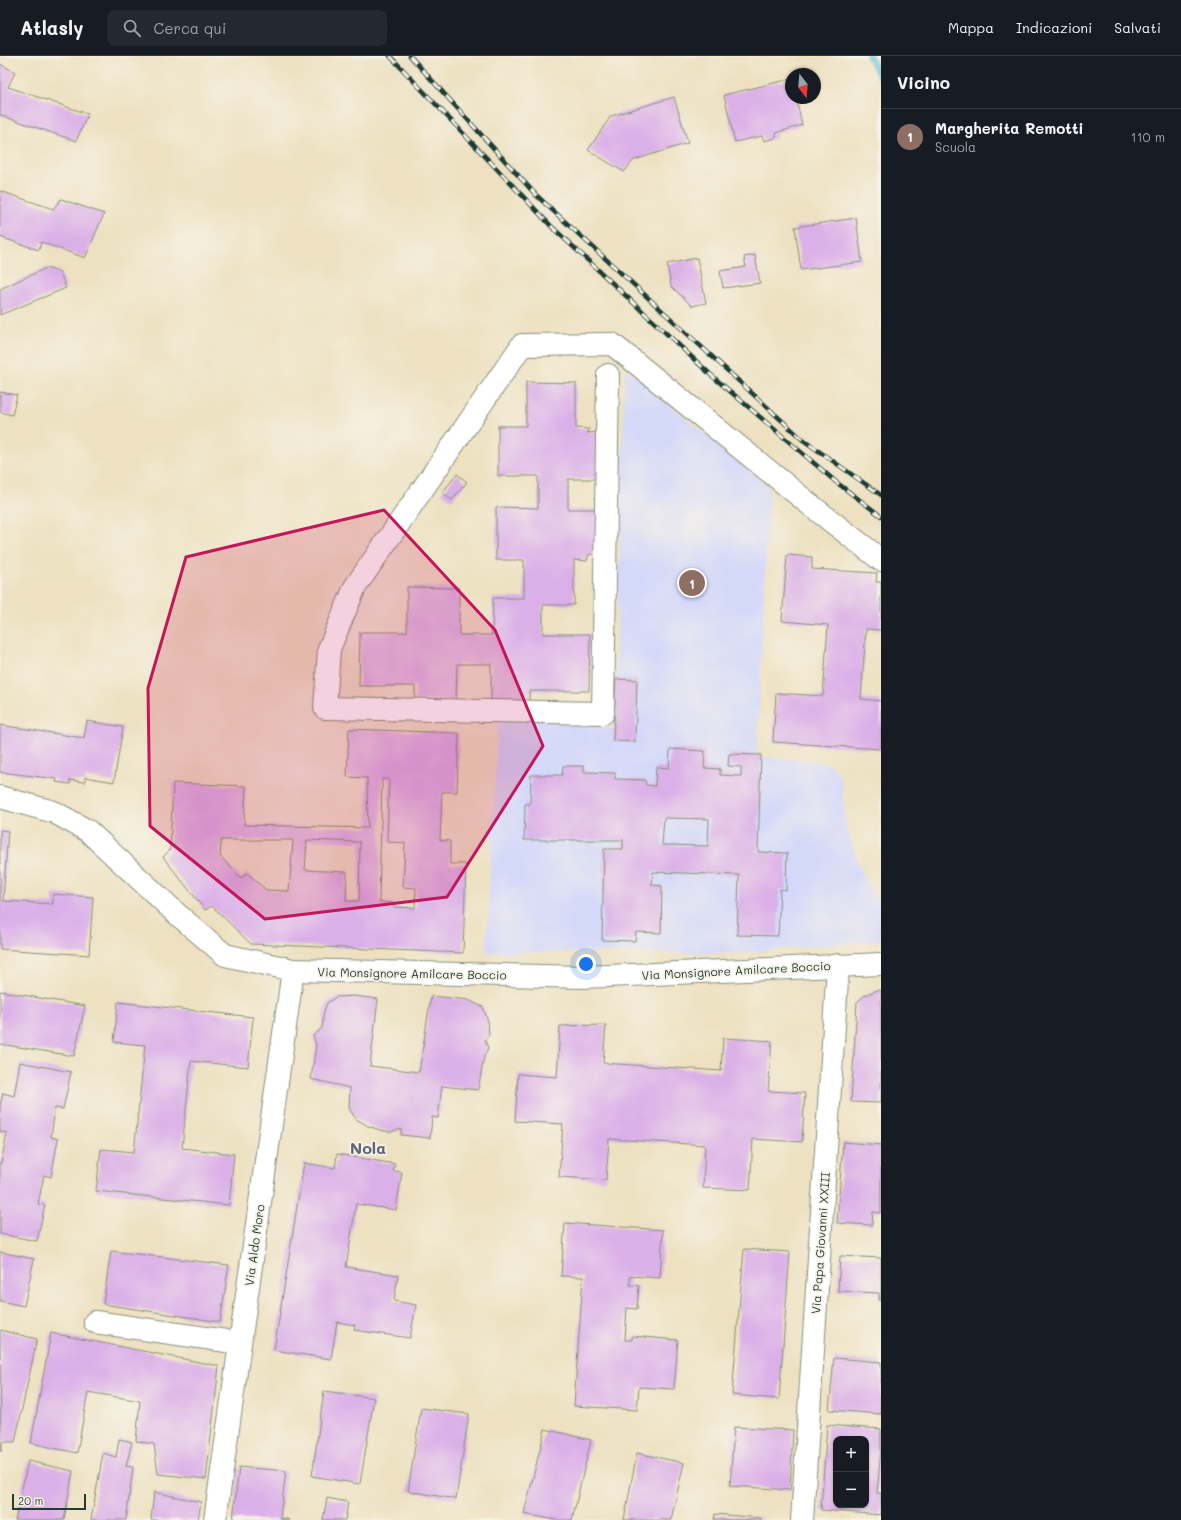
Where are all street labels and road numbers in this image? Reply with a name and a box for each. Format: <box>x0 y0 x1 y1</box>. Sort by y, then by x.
street label: Via Monsignore Amilcare Boccio <box>641 957 831 983</box>
street label: Via Monsignore Amilcare Boccio <box>317 963 507 983</box>
street label: Via Papa Giovanni XXIII <box>807 1171 833 1315</box>
street label: Via Aldo Moro <box>240 1203 268 1287</box>

